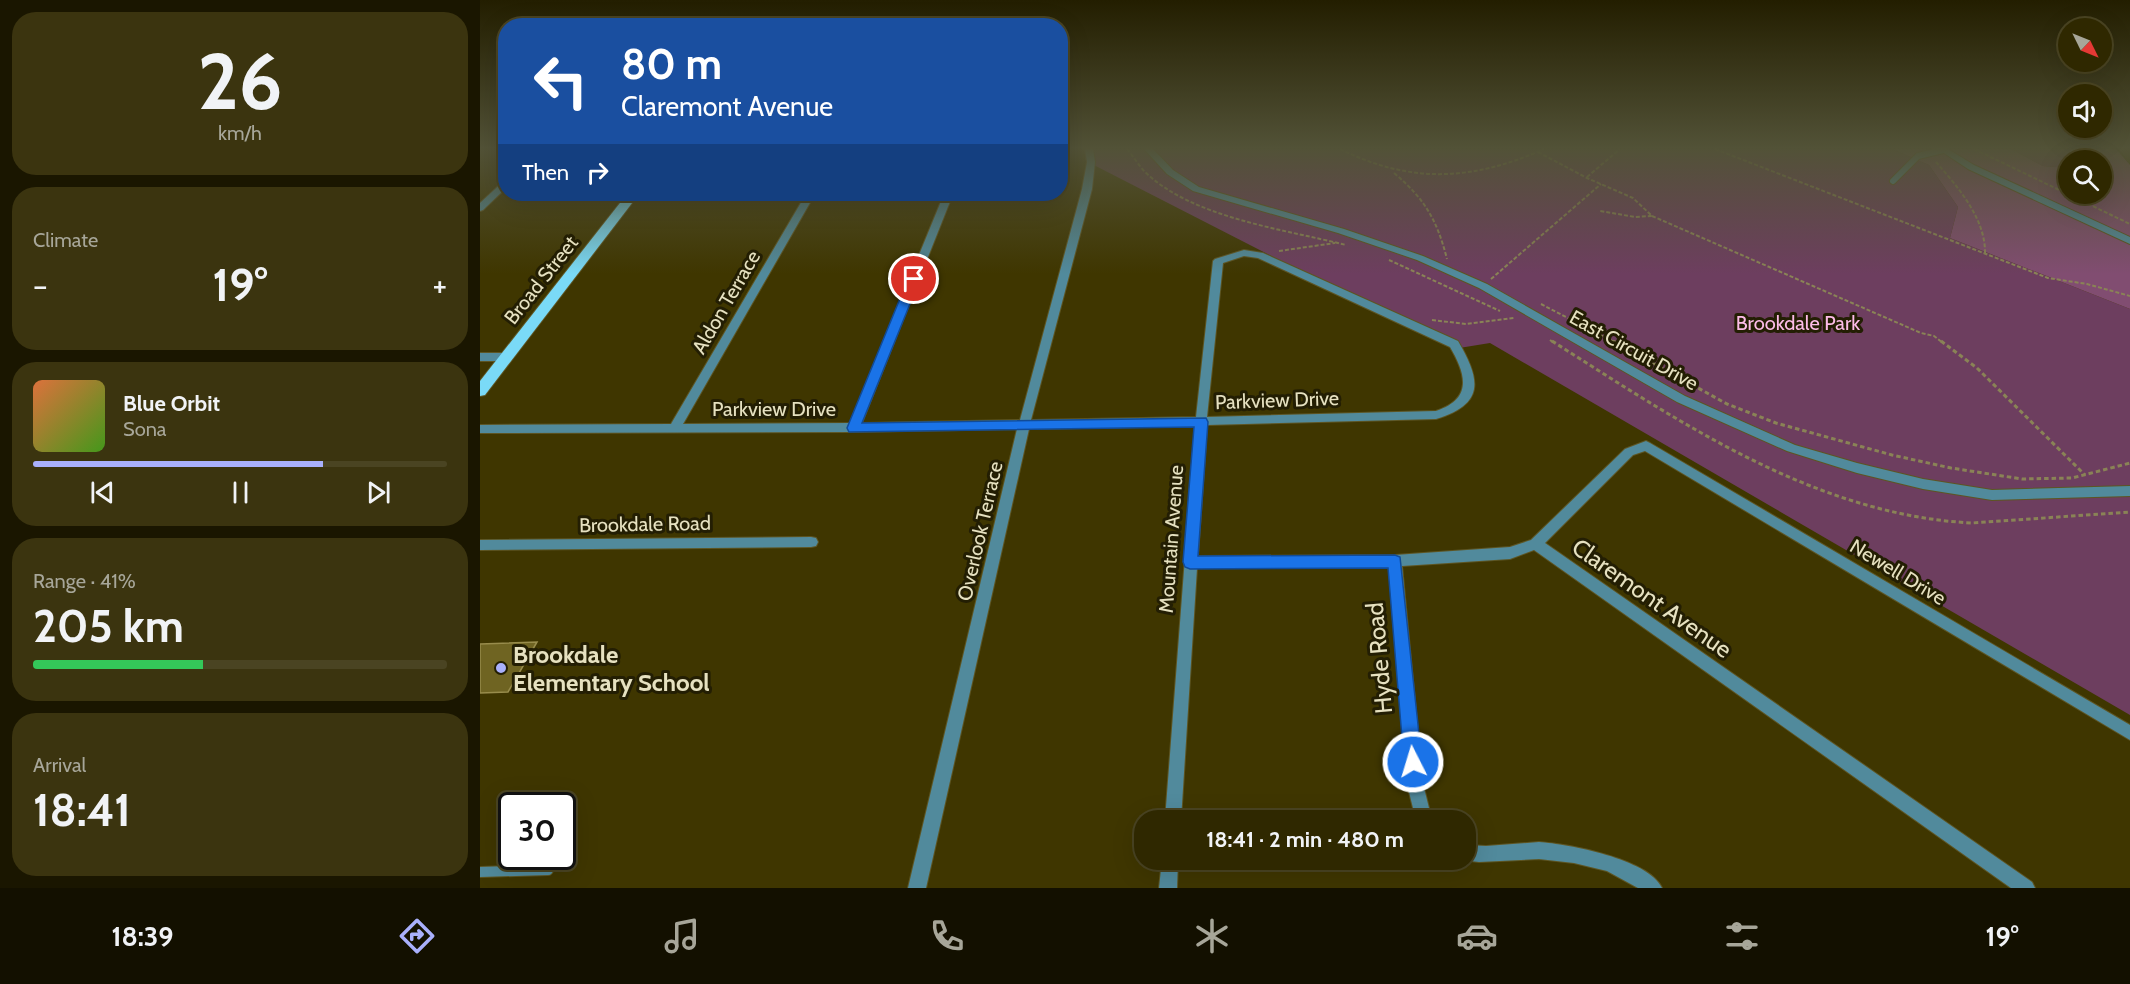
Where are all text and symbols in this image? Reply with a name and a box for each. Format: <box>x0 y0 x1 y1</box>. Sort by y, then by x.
north arrow <box>2058 18 2112 72</box>
map controls <box>2058 18 2112 204</box>
text: 26 <box>197 34 283 129</box>
text: 80 m <box>621 38 722 90</box>
icon: left <box>522 42 600 120</box>
button: sound <box>2058 84 2112 138</box>
text: Claremont Avenue <box>621 90 833 123</box>
text: km/h <box>218 121 262 145</box>
button: search <box>2058 150 2112 204</box>
icon: right <box>581 156 614 189</box>
text: Then <box>522 159 569 186</box>
text: Climate <box>33 228 98 252</box>
street label: Broad Street <box>499 231 583 329</box>
street label: Aldon Terrace <box>687 246 765 358</box>
pin <box>888 253 939 304</box>
text: 19° <box>213 258 267 312</box>
icon: arrive <box>897 262 930 295</box>
text: − <box>33 265 48 305</box>
text: + <box>432 265 447 305</box>
street label: East Circuit Drive <box>1565 305 1703 395</box>
park label: Brookdale Park <box>1736 311 1860 335</box>
street label: Parkview Drive <box>1215 386 1339 414</box>
text: Blue Orbit <box>123 390 220 417</box>
street label: Parkview Drive <box>712 397 836 421</box>
text: Sona <box>123 417 166 441</box>
street label: Overlook Terrace <box>952 459 1008 603</box>
street label: Mountain Avenue <box>1154 464 1188 614</box>
icon: previous <box>86 476 119 509</box>
icon: pause <box>224 476 257 509</box>
icon: next <box>362 476 395 509</box>
street label: Brookdale Road <box>579 511 711 537</box>
street label: Claremont Avenue <box>1566 532 1738 664</box>
street label: Newell Drive <box>1846 534 1950 610</box>
text: Range · 41% <box>33 569 136 593</box>
text: 205 km <box>33 599 184 653</box>
street label: Hyde Road <box>1360 601 1398 715</box>
place label: Brookdale Elementary School <box>513 640 710 697</box>
marker: Brookdale Elementary School <box>494 661 508 675</box>
position arrow <box>1381 730 1445 794</box>
text: Arrival <box>33 753 86 777</box>
text: 18:41 <box>33 783 131 837</box>
speed limit sign: 30 <box>498 792 576 870</box>
text: 18:41 · 2 min · 480 m <box>1206 826 1404 853</box>
icon: directions <box>396 915 438 957</box>
icon: music <box>661 915 703 957</box>
icon: phone <box>926 915 968 957</box>
icon: climate <box>1191 915 1233 957</box>
icon: car <box>1456 915 1498 957</box>
icon: filters <box>1721 915 1763 957</box>
text: 18:39 <box>111 920 173 953</box>
text: 19° <box>1986 920 2019 953</box>

